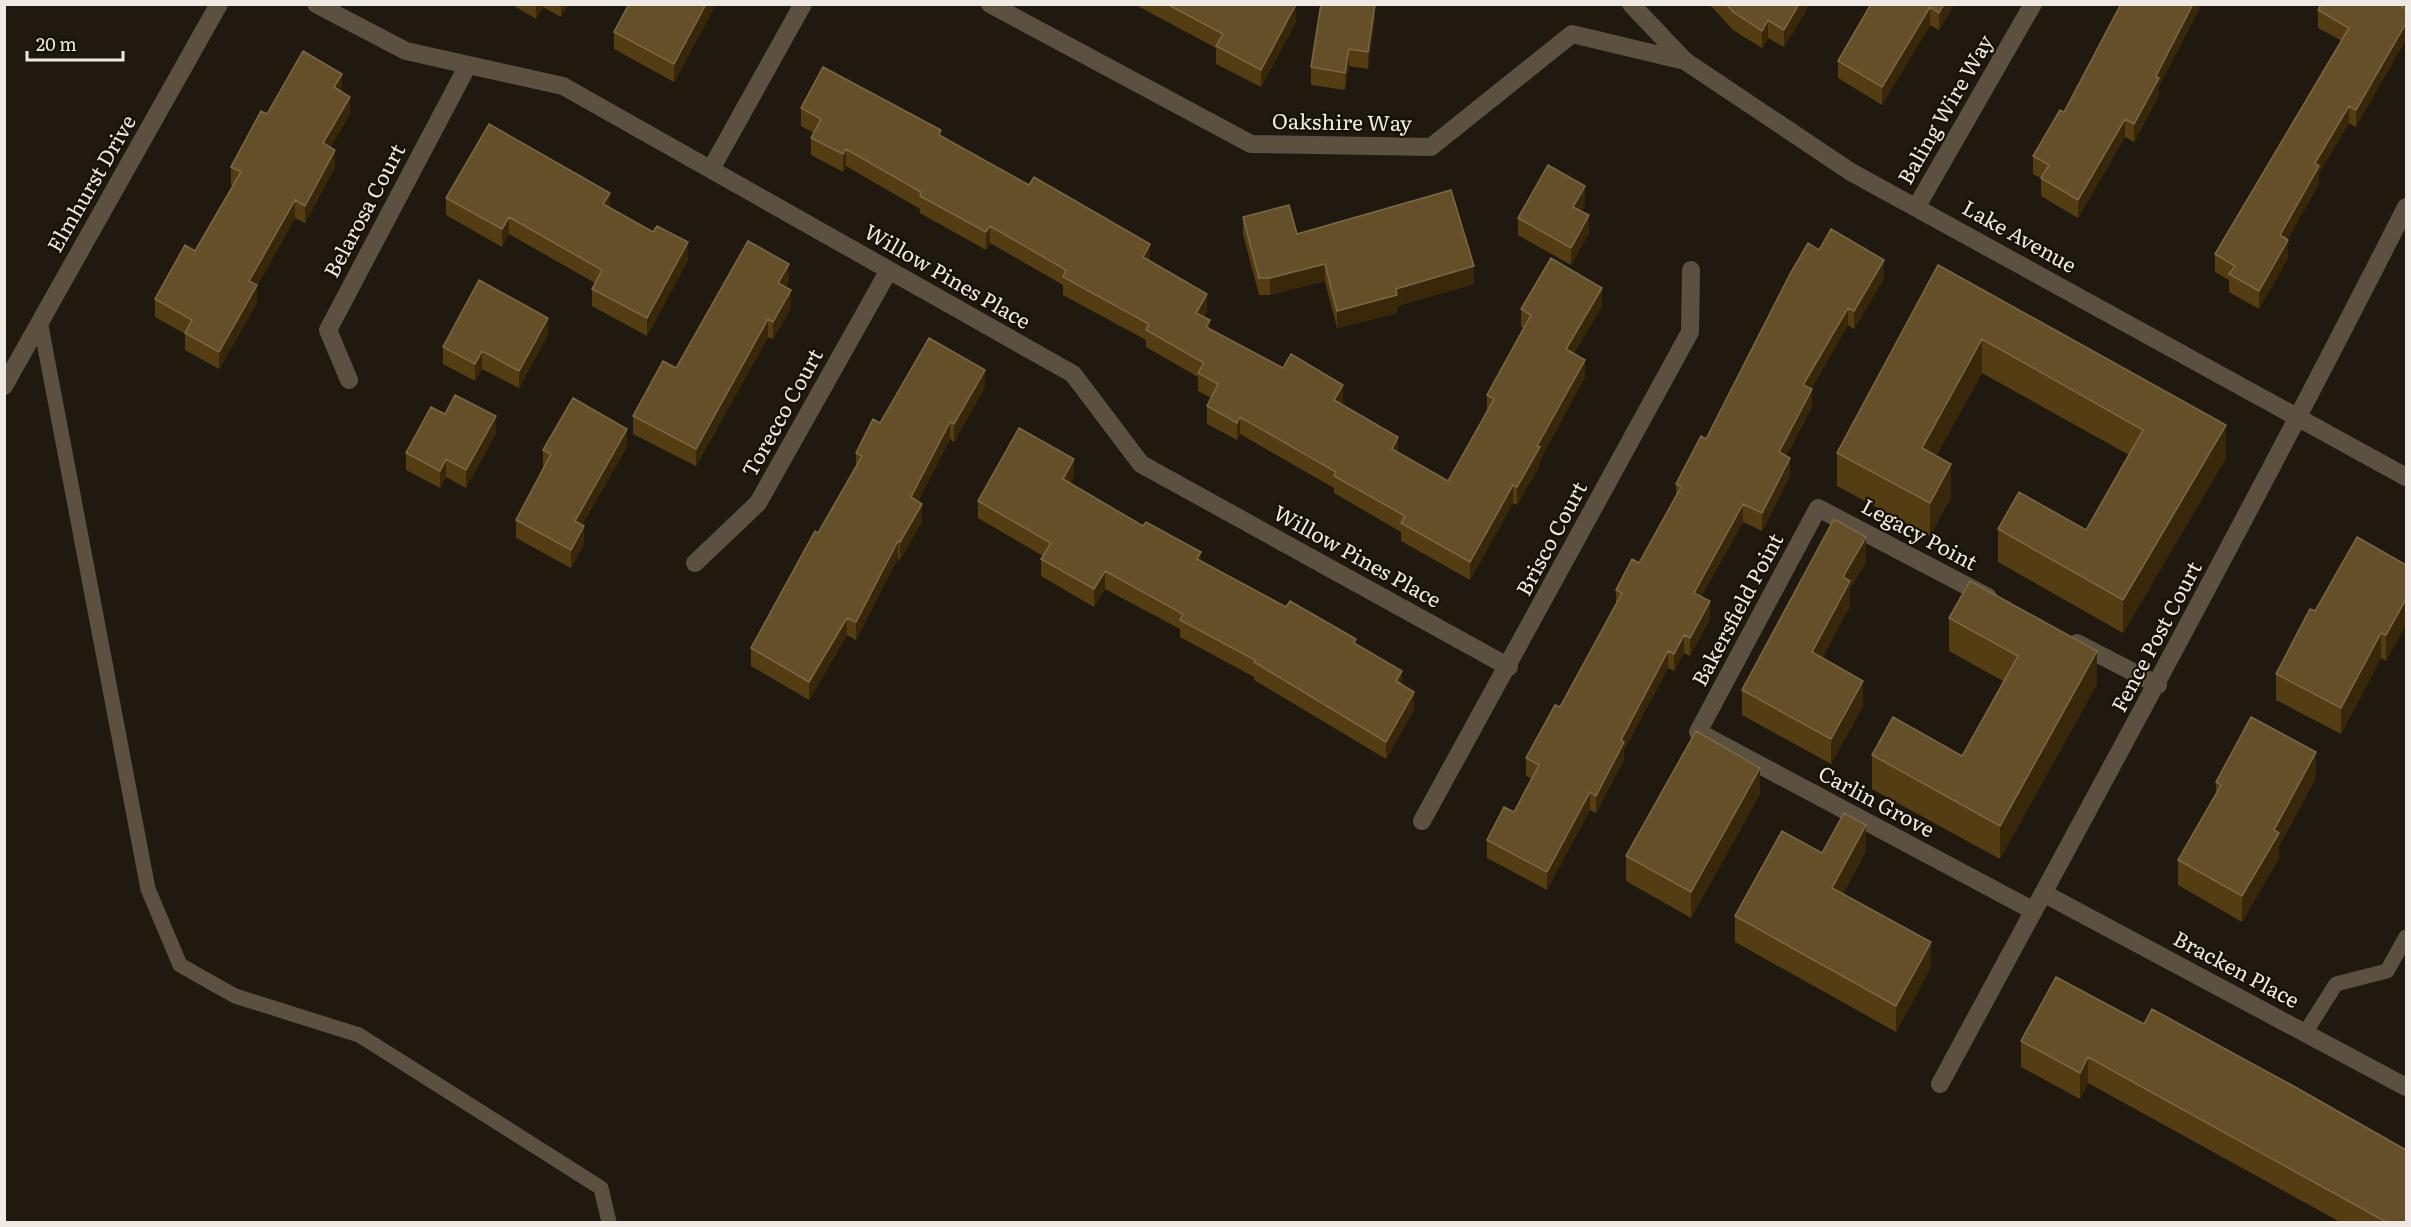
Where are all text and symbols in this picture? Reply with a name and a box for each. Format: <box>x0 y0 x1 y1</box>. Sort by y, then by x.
scale bar <box>27 24 123 62</box>
street label: Baling Wire Way <box>1888 27 2000 189</box>
text: 20 m <box>36 30 77 57</box>
street label: Oakshire Way <box>1272 104 1413 137</box>
street label: Elmhurst Drive <box>38 108 142 257</box>
street label: Belarosa Court <box>314 137 411 282</box>
street label: Lake Avenue <box>1958 191 2083 279</box>
street label: Willow Pines Place <box>859 215 1037 335</box>
street label: Torecco Court <box>733 341 829 482</box>
street label: Brisco Court <box>1507 475 1593 601</box>
street label: Legacy Point <box>1857 489 1984 577</box>
street label: Willow Pines Place <box>1269 496 1448 614</box>
street label: Bakersfield Point <box>1682 526 1790 691</box>
street label: Fence Post Court <box>2102 554 2208 717</box>
street label: Carlin Grove <box>1814 756 1941 843</box>
street label: Bracken Place <box>2169 922 2306 1014</box>

